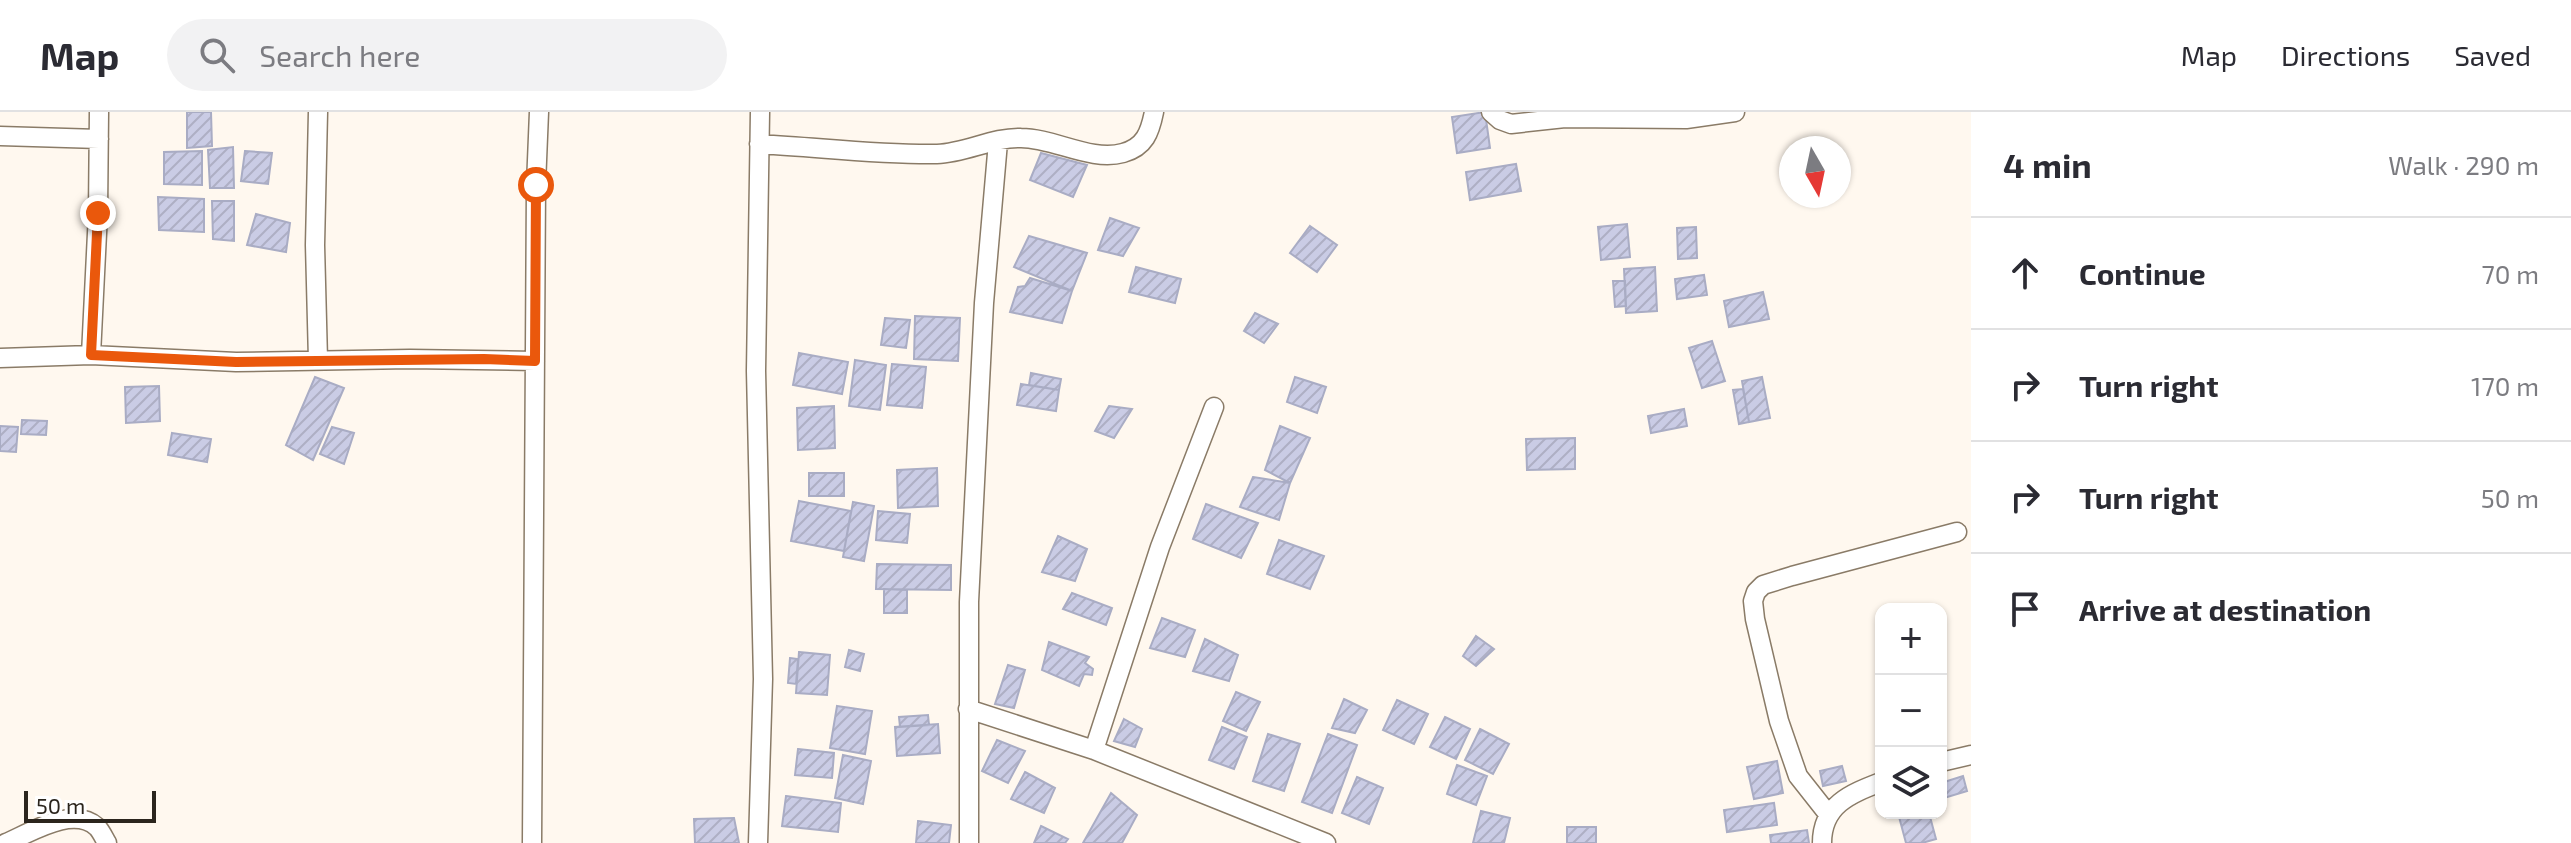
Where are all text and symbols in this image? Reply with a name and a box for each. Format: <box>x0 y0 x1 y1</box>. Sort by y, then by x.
search box <box>167 19 727 91</box>
text: Map <box>40 32 119 78</box>
icon: search <box>195 33 239 77</box>
text: Search here <box>259 37 420 73</box>
text: Map <box>2181 38 2237 72</box>
text: Directions <box>2281 38 2410 72</box>
text: Saved <box>2454 38 2531 72</box>
north arrow <box>1779 136 1851 208</box>
text: 4 min <box>2003 144 2092 185</box>
text: Walk · 290 m <box>2388 149 2539 180</box>
route start <box>518 167 554 203</box>
route end <box>80 195 116 231</box>
icon: ahead <box>2003 251 2047 295</box>
text: Continue <box>2079 255 2206 291</box>
text: 70 m <box>2481 258 2539 289</box>
icon: right <box>2003 363 2047 407</box>
text: Turn right <box>2079 367 2219 403</box>
text: 170 m <box>2471 370 2539 401</box>
icon: right <box>2003 475 2047 519</box>
text: Turn right <box>2079 479 2219 515</box>
text: 50 m <box>2481 482 2539 513</box>
icon: arrive <box>2003 587 2047 631</box>
text: Arrive at destination <box>2079 591 2371 627</box>
map controls <box>1875 603 1947 819</box>
button: + <box>1875 603 1947 675</box>
button: − <box>1875 675 1947 747</box>
button: layers <box>1875 747 1947 819</box>
scale bar <box>24 787 156 823</box>
text: 50 m <box>36 792 85 818</box>

